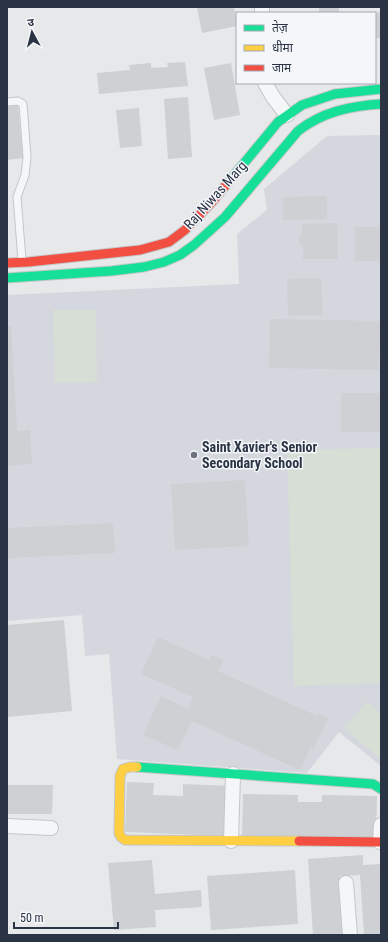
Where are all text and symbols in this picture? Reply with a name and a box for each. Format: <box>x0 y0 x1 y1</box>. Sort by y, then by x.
north arrow <box>12 12 52 52</box>
legend <box>236 12 376 84</box>
text: उ <box>27 16 35 29</box>
text: तेज़ <box>272 20 289 35</box>
text: धीमा <box>272 40 294 55</box>
text: जाम <box>272 61 292 75</box>
street label: Raj Niwas Marg <box>180 158 250 232</box>
place label: Saint Xavier's Senior Secondary School <box>202 439 318 471</box>
marker: Saint Xavier's Senior Secondary School <box>189 450 199 460</box>
scale bar <box>14 904 118 930</box>
text: 50 m <box>20 911 44 925</box>

